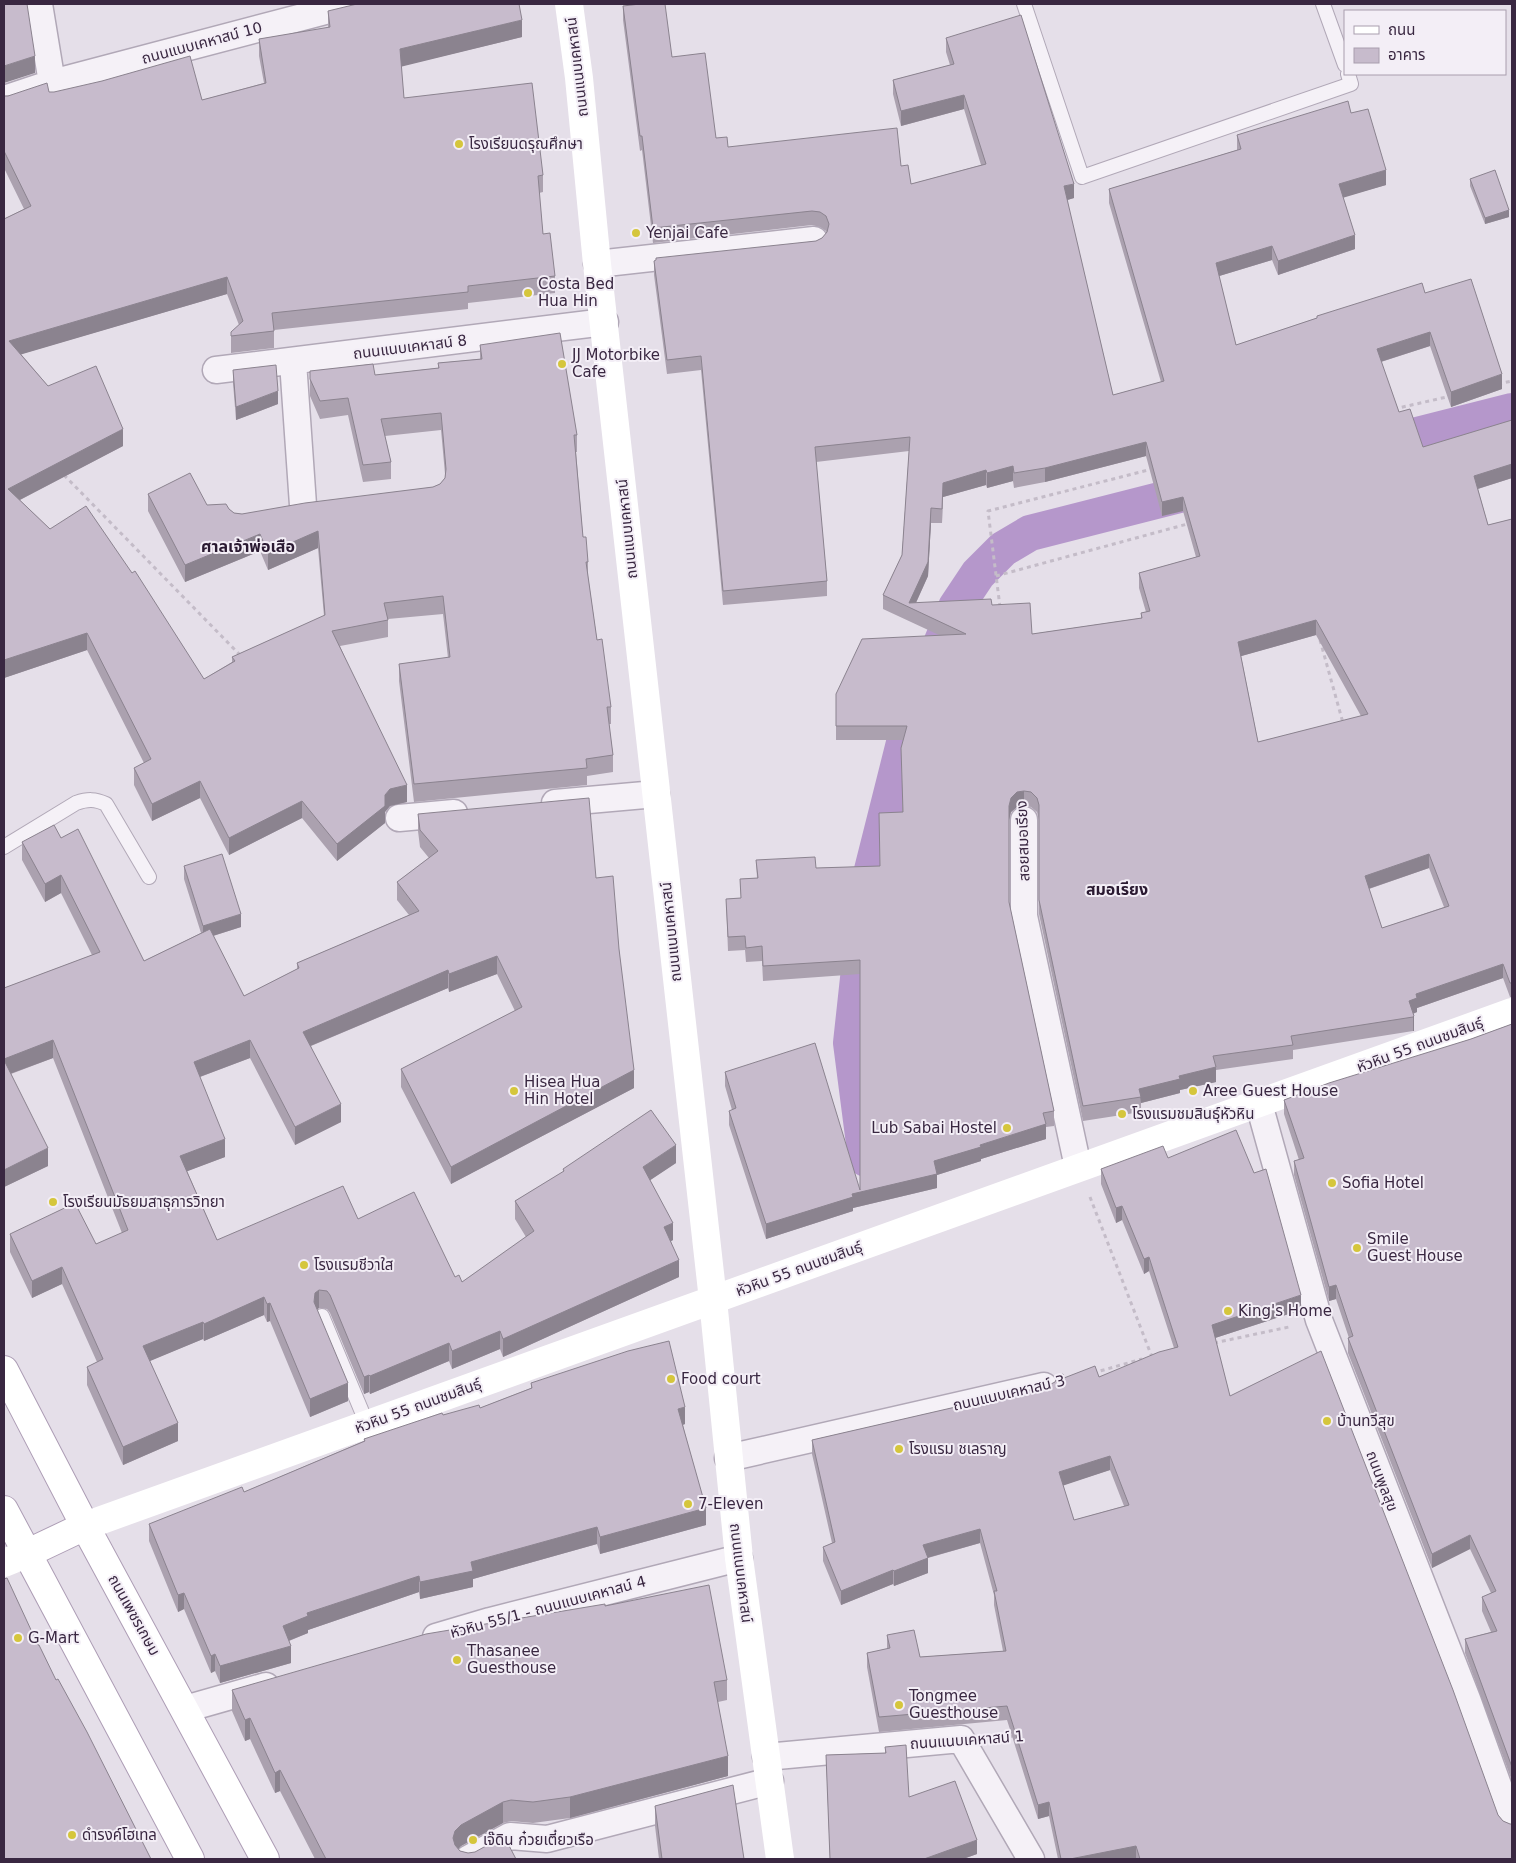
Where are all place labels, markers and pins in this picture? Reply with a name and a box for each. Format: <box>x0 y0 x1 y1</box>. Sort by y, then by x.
place label: โรงเรียนดรุณศึกษา <box>469 135 583 153</box>
marker: โรงเรียนดรุณศึกษา <box>453 138 465 150</box>
place label: Yenjai Cafe <box>645 224 728 242</box>
marker: Yenjai Cafe <box>630 227 642 239</box>
place label: Costa Bed Hua Hin <box>538 275 614 310</box>
marker: Costa Bed Hua Hin <box>522 287 534 299</box>
place label: JJ Motorbike Cafe <box>571 346 660 381</box>
marker: JJ Motorbike Cafe <box>556 358 568 370</box>
place label: Hisea Hua Hin Hotel <box>524 1073 600 1108</box>
place label: Aree Guest House <box>1203 1082 1338 1100</box>
marker: Hisea Hua Hin Hotel <box>508 1085 520 1097</box>
marker: Aree Guest House <box>1187 1085 1199 1097</box>
place label: โรงแรมชมสินธุ์หัวหิน <box>1132 1105 1254 1123</box>
marker: โรงแรมชมสินธุ์หัวหิน <box>1116 1108 1128 1120</box>
place label: Lub Sabai Hostel <box>871 1119 997 1137</box>
marker: Lub Sabai Hostel <box>1001 1122 1013 1134</box>
place label: Sofia Hotel <box>1342 1174 1424 1192</box>
marker: Sofia Hotel <box>1326 1177 1338 1189</box>
place label: โรงเรียนมัธยมสาธุการวิทยา <box>63 1193 225 1211</box>
marker: โรงเรียนมัธยมสาธุการวิทยา <box>47 1196 59 1208</box>
place label: Smile Guest House <box>1367 1230 1463 1265</box>
marker: Smile Guest House <box>1351 1242 1363 1254</box>
place label: โรงแรมชีวาใส <box>314 1256 394 1274</box>
marker: โรงแรมชีวาใส <box>298 1259 310 1271</box>
place label: King's Home <box>1238 1302 1332 1320</box>
marker: King's Home <box>1222 1305 1234 1317</box>
place label: Food court <box>681 1370 761 1388</box>
marker: Food court <box>665 1373 677 1385</box>
place label: บ้านทวีสุข <box>1337 1412 1395 1430</box>
marker: บ้านทวีสุข <box>1321 1415 1333 1427</box>
place label: โรงแรม ชเลราญ <box>909 1440 1007 1458</box>
marker: โรงแรม ชเลราญ <box>893 1443 905 1455</box>
place label: 7-Eleven <box>698 1495 763 1513</box>
marker: 7-Eleven <box>682 1498 694 1510</box>
place label: G-Mart <box>28 1629 79 1647</box>
marker: G-Mart <box>12 1632 24 1644</box>
place label: Thasanee Guesthouse <box>466 1642 556 1677</box>
marker: Thasanee Guesthouse <box>451 1654 463 1666</box>
place label: Tongmee Guesthouse <box>908 1687 998 1722</box>
marker: Tongmee Guesthouse <box>893 1699 905 1711</box>
place label: ดำรงค์โฮเทล <box>82 1826 157 1844</box>
marker: ดำรงค์โฮเทล <box>66 1829 78 1841</box>
place label: เจ๊ดิน ก๋วยเตี๋ยวเรือ <box>483 1829 594 1849</box>
marker: เจ๊ดิน ก๋วยเตี๋ยวเรือ <box>467 1834 479 1846</box>

